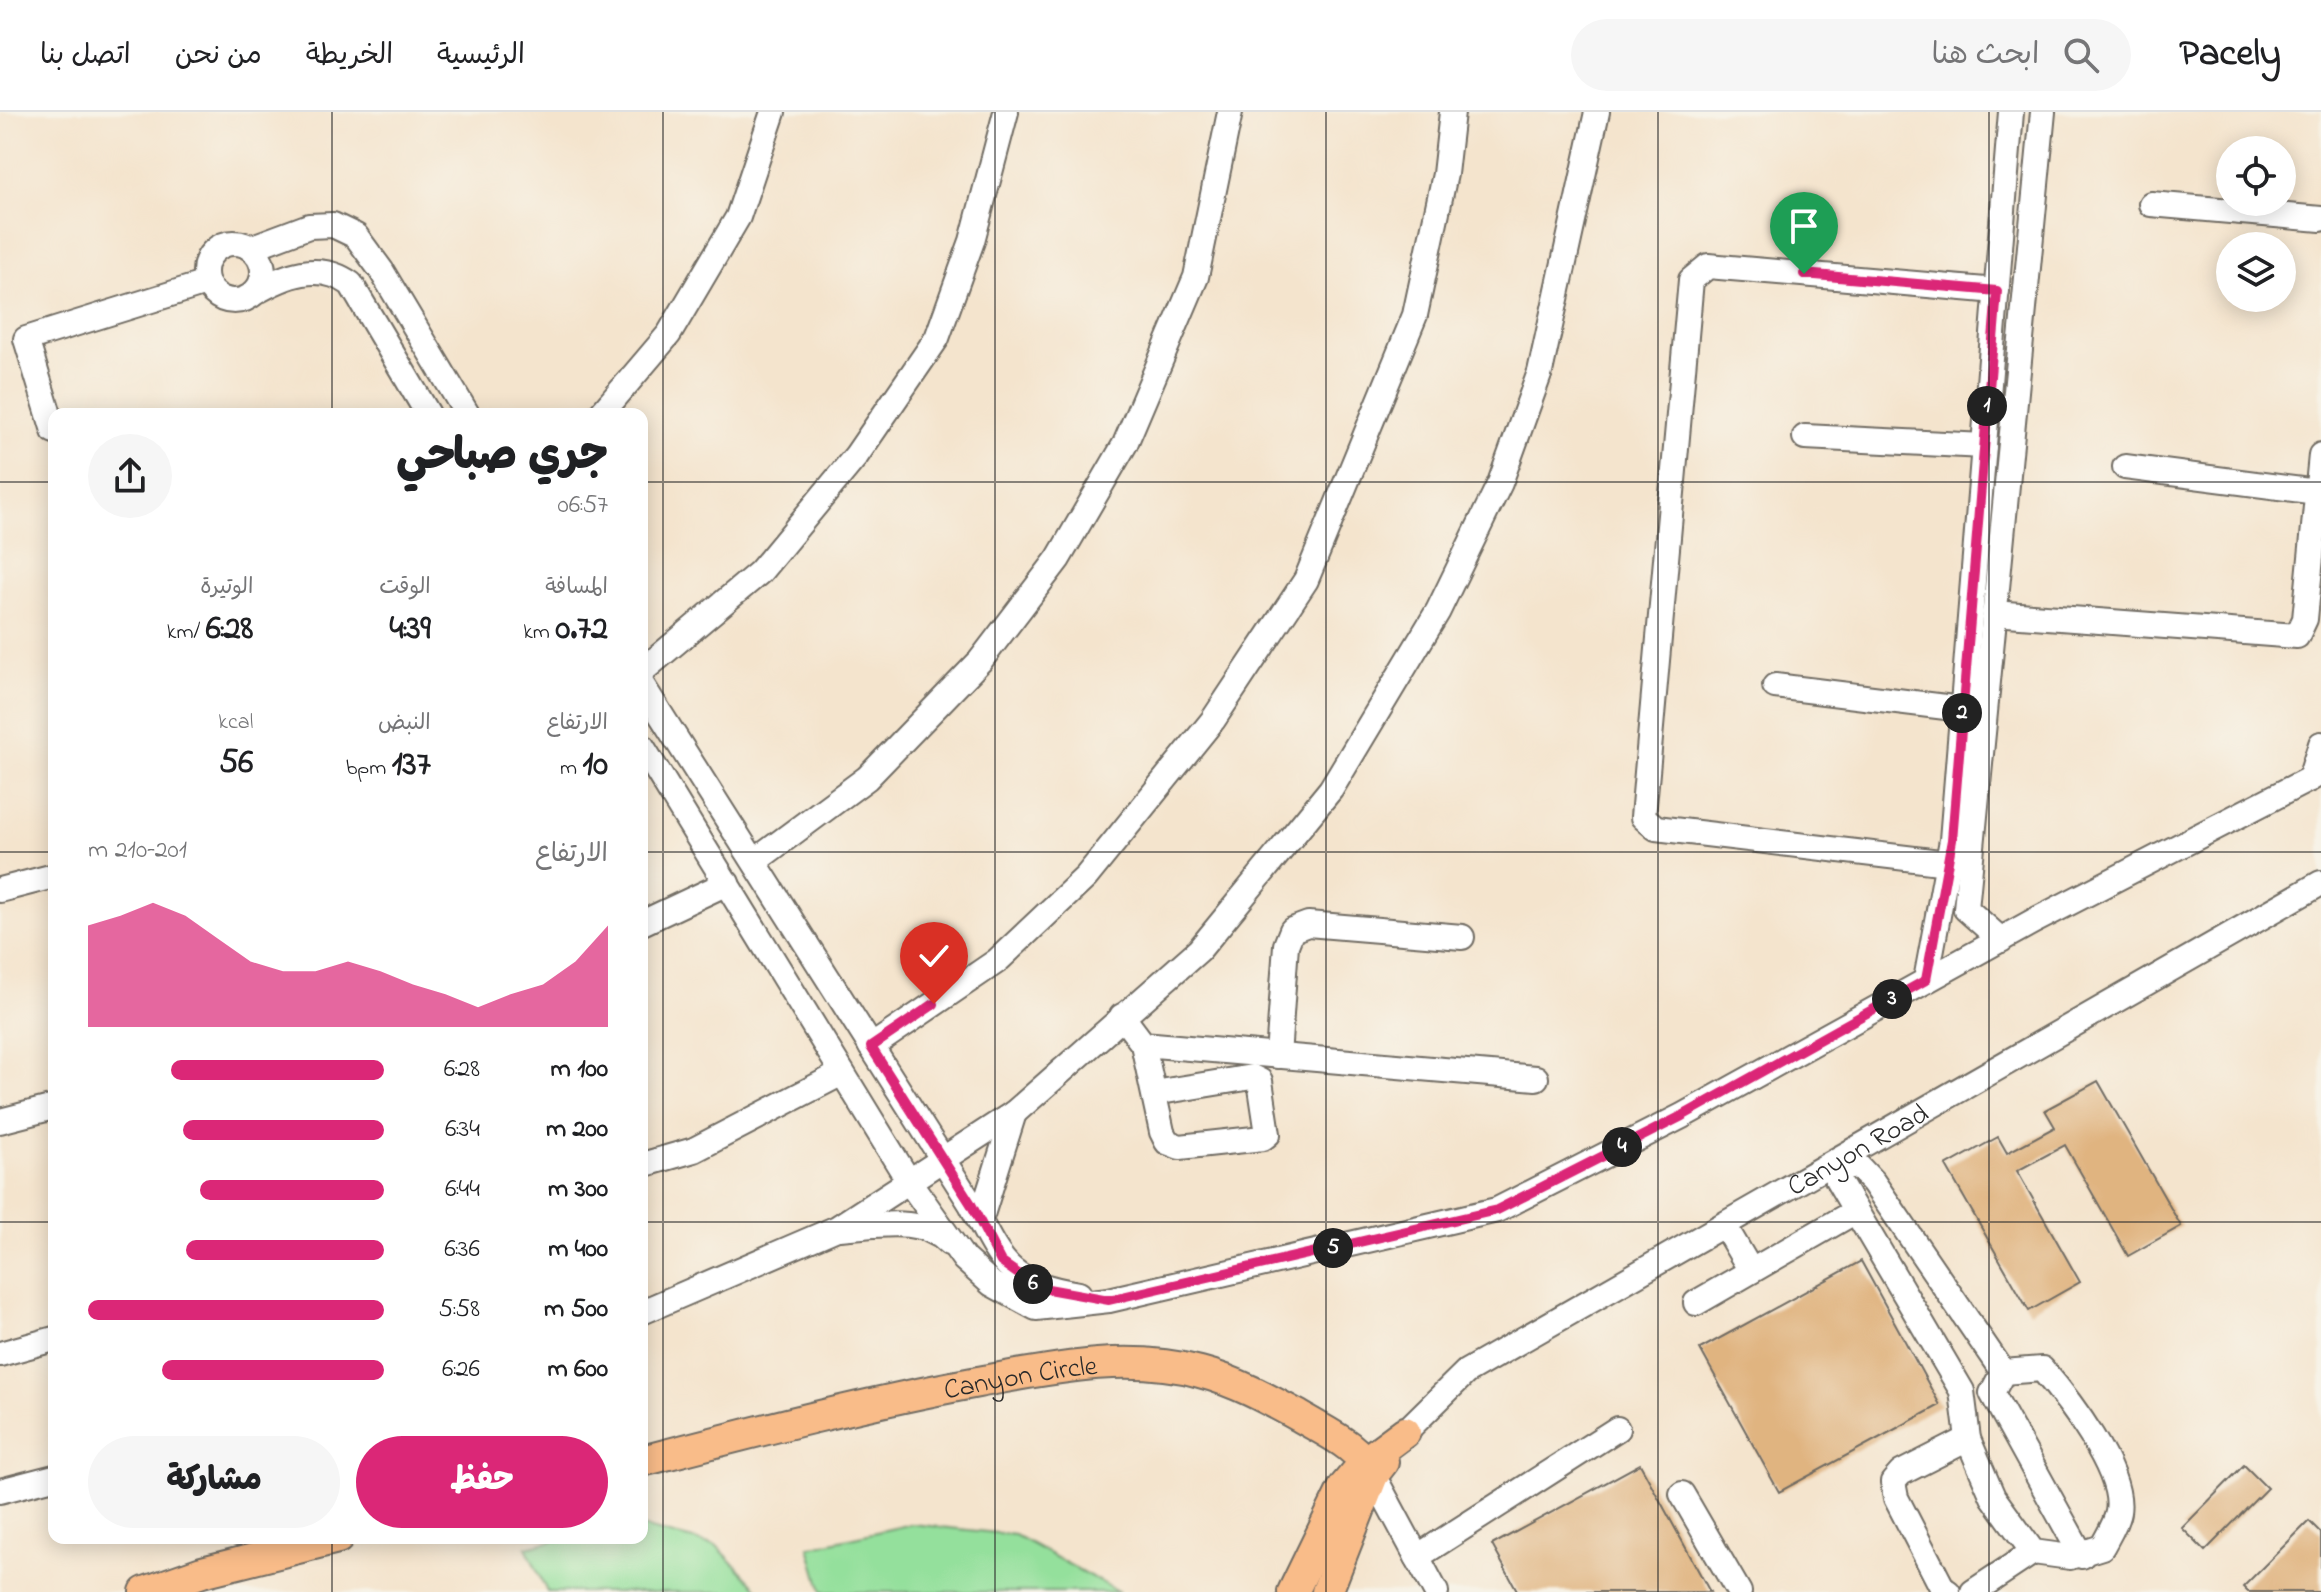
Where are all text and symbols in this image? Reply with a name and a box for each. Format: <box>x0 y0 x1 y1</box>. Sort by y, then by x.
search box <box>1571 19 2131 91</box>
text: Pacely <box>2179 27 2281 83</box>
icon: search <box>2059 33 2103 77</box>
text: ابحث هنا <box>1932 34 2039 78</box>
text: اتصل بنا <box>40 36 131 77</box>
text: من نحن <box>175 36 262 77</box>
text: الخريطة <box>306 36 393 77</box>
text: الرئيسية <box>437 36 525 77</box>
map controls <box>2216 136 2296 312</box>
button: locate <box>2216 136 2296 216</box>
pin <box>1770 192 1838 274</box>
icon: arrive <box>1782 204 1826 248</box>
button: layers <box>2216 232 2296 312</box>
pin: 1 <box>1967 386 2007 426</box>
text: 1 <box>1984 390 1991 422</box>
text: جري صباحي <box>396 425 608 489</box>
button: share <box>88 434 172 518</box>
text: 06:57 <box>558 487 608 525</box>
text: الوتيرة <box>200 572 253 604</box>
text: الوقت <box>379 572 431 604</box>
text: المسافة <box>545 572 608 604</box>
text: 6:28 <box>206 605 253 655</box>
text: 4:39 <box>389 605 431 655</box>
text: 0.72 <box>555 605 608 655</box>
text: /km <box>167 617 206 649</box>
text: km <box>523 617 555 649</box>
pin: 2 <box>1942 693 1982 733</box>
text: 2 <box>1957 697 1967 729</box>
text: kcal <box>218 707 253 739</box>
text: النبض <box>378 708 431 740</box>
text: الارتفاع <box>546 708 608 740</box>
text: 56 <box>219 739 253 789</box>
text: 137 <box>392 741 431 791</box>
text: 10 <box>583 741 608 791</box>
text: bpm <box>346 753 392 785</box>
text: m <box>560 753 583 785</box>
text: 201–210 m <box>88 832 187 870</box>
text: الارتفاع <box>535 836 608 874</box>
pin <box>900 922 968 1004</box>
icon: check <box>912 934 956 978</box>
pin: 3 <box>1872 979 1912 1019</box>
text: 3 <box>1887 983 1897 1015</box>
text: 6:28 <box>444 1051 480 1089</box>
text: 100 m <box>551 1051 608 1089</box>
street label: Canyon Road <box>1780 1095 1937 1208</box>
text: 6:34 <box>445 1111 480 1149</box>
text: 200 m <box>546 1111 608 1149</box>
pin: 4 <box>1602 1127 1642 1167</box>
text: 4 <box>1617 1131 1627 1163</box>
text: 6:44 <box>445 1171 480 1209</box>
text: 300 m <box>548 1171 608 1209</box>
pin: 5 <box>1313 1228 1353 1268</box>
text: 6:36 <box>444 1231 480 1269</box>
text: 400 m <box>548 1231 608 1269</box>
text: 5 <box>1327 1232 1339 1264</box>
pin: 6 <box>1013 1264 1053 1304</box>
text: 6 <box>1028 1268 1038 1300</box>
text: 5:58 <box>438 1291 480 1329</box>
text: 500 m <box>544 1291 608 1329</box>
street label: Canyon Circle <box>941 1347 1099 1412</box>
text: 6:26 <box>442 1351 480 1389</box>
text: 600 m <box>547 1351 608 1389</box>
button: مشاركة <box>88 1436 340 1528</box>
button: حفظ <box>356 1436 608 1528</box>

